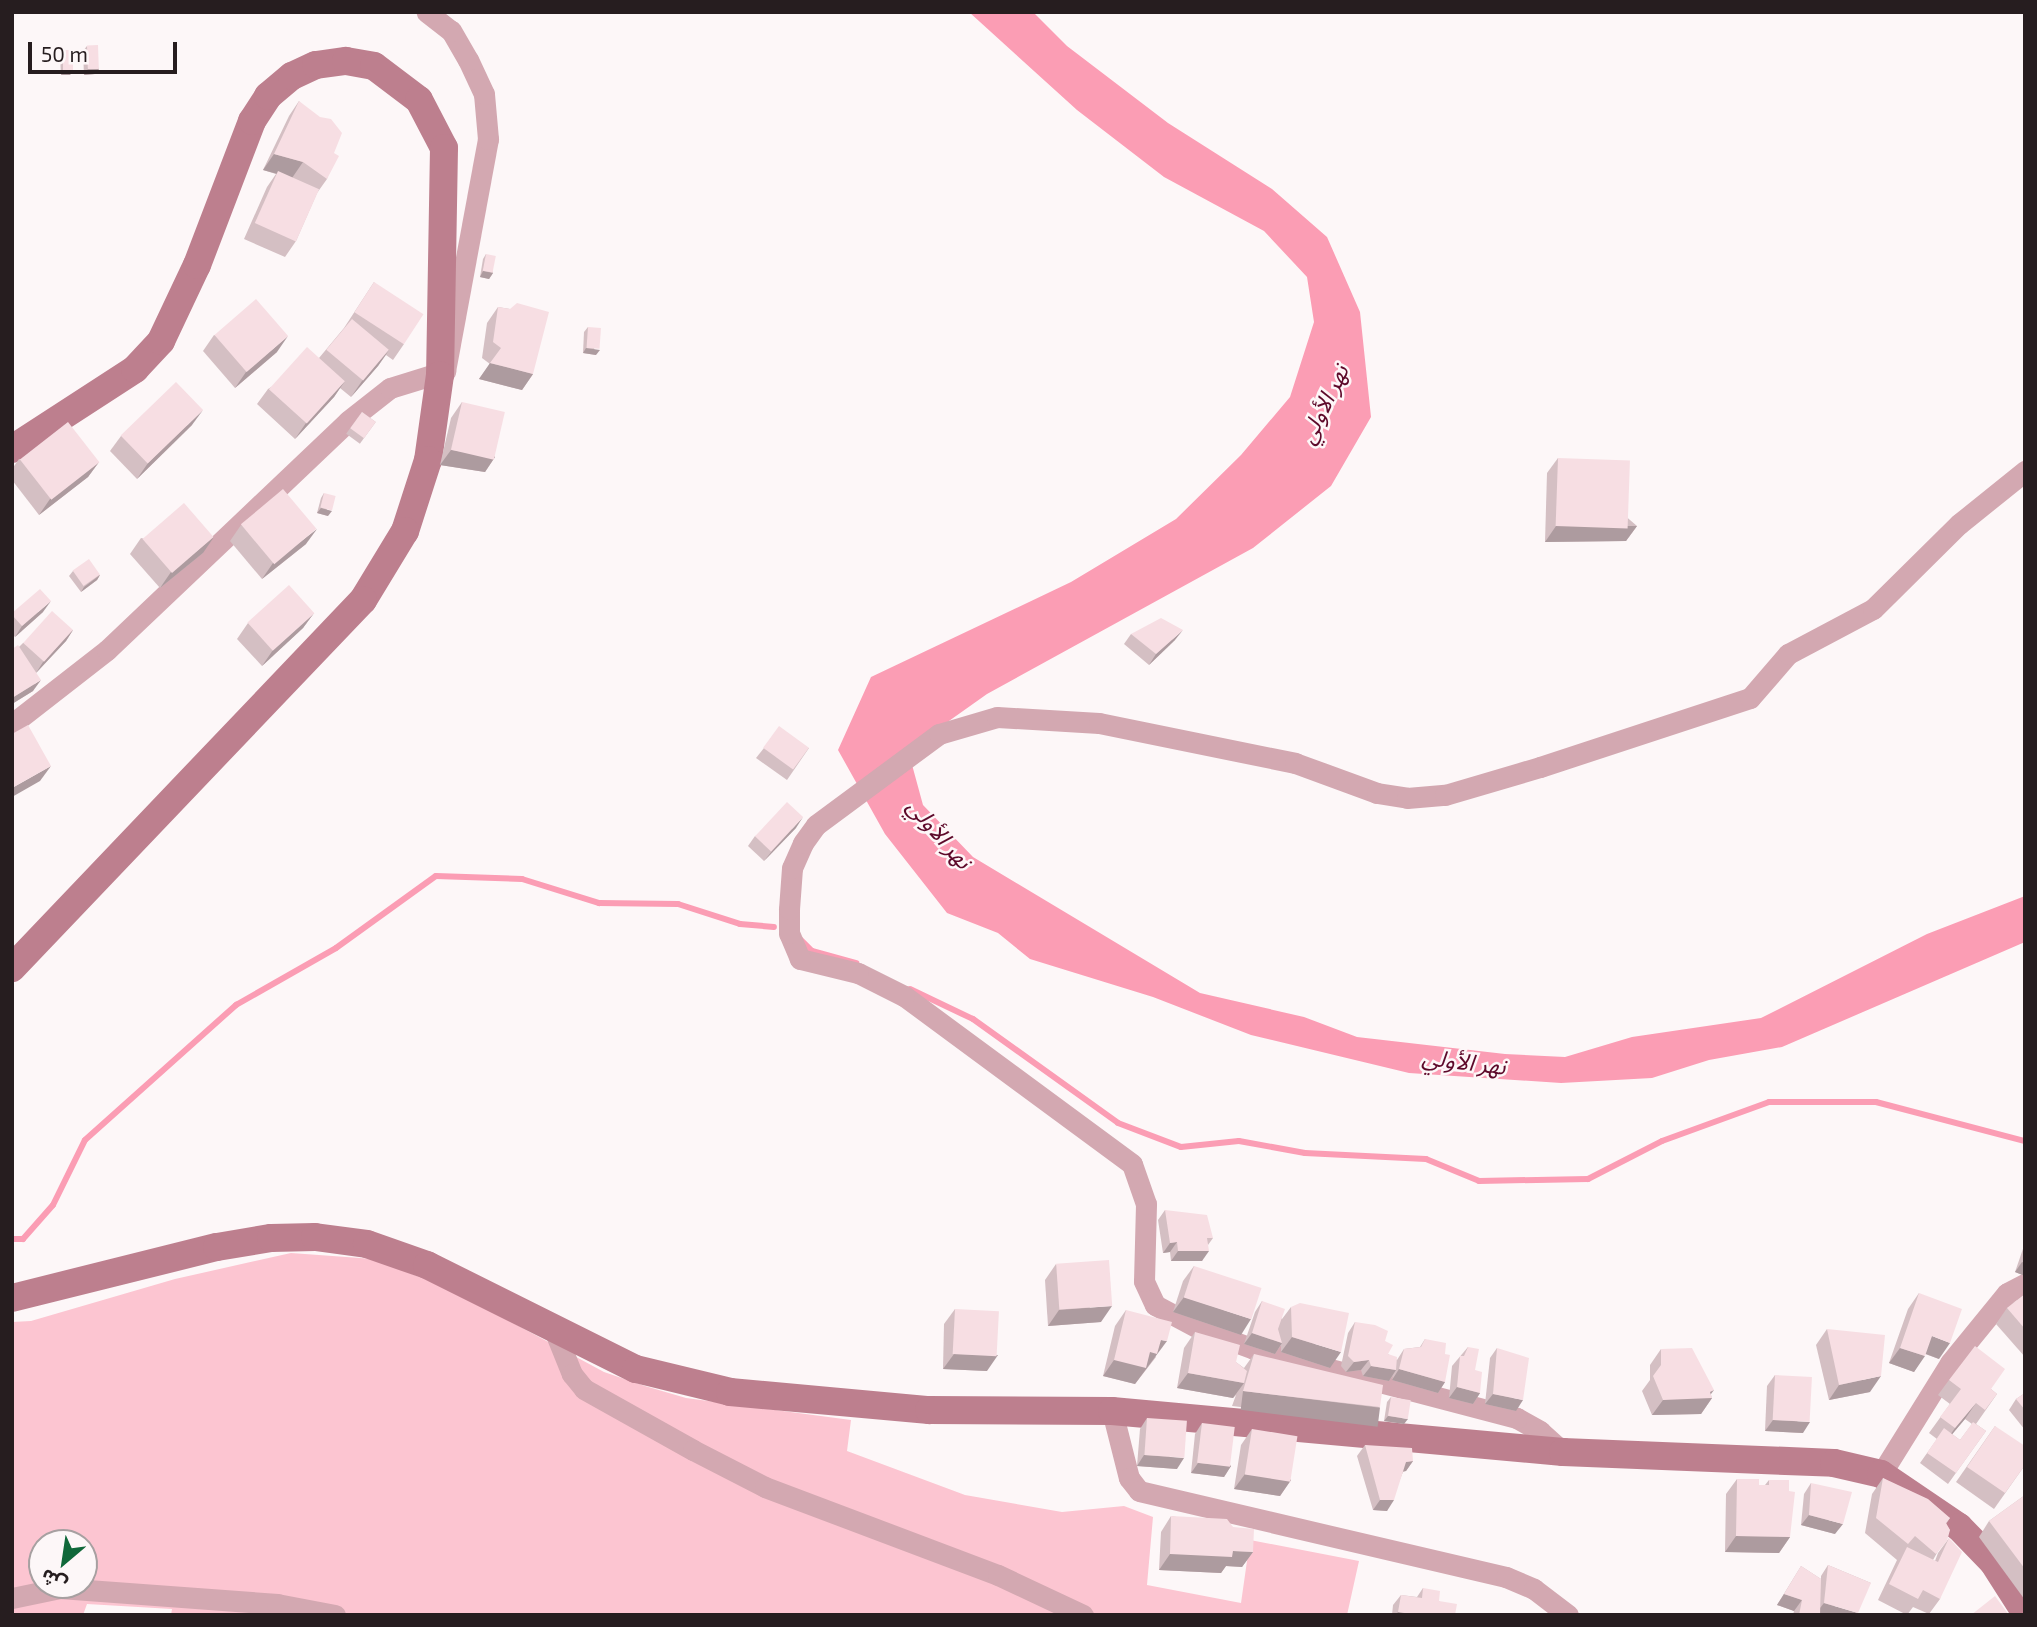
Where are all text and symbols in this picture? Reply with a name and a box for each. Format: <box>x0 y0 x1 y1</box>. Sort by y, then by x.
scale bar <box>32 28 180 72</box>
text: 50 m <box>41 41 88 66</box>
water label: نهر الأولي <box>1292 360 1354 448</box>
water label: نهر الأولي <box>902 792 978 874</box>
water label: نهر الأولي <box>1421 1042 1507 1080</box>
north arrow <box>28 1529 98 1599</box>
text: ش <box>37 1565 71 1597</box>

